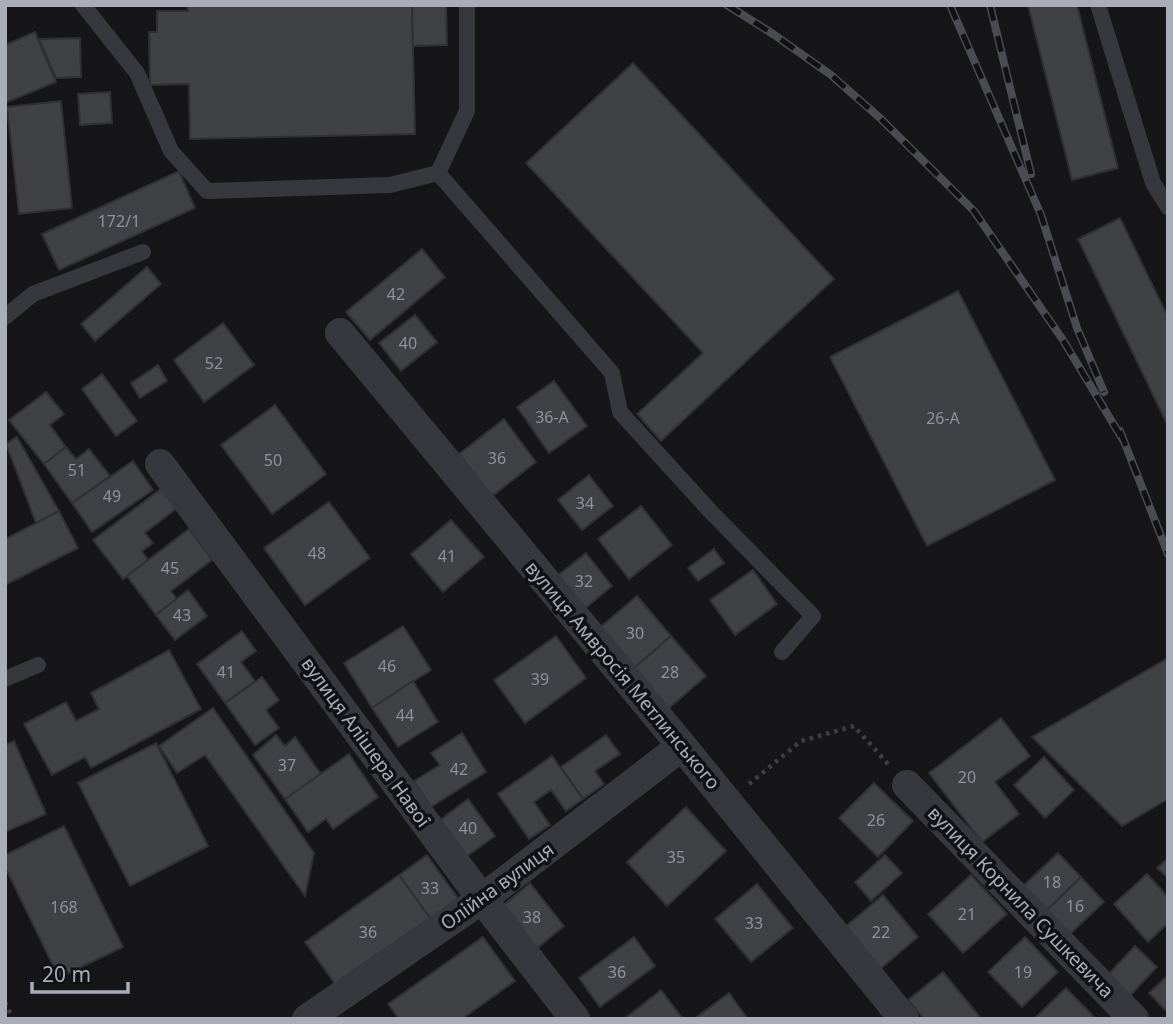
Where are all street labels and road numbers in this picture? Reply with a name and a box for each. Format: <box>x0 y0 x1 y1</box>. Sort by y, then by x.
street label: вулиця Амвросія Метлинського <box>520 555 726 795</box>
street label: вулиця Алішера Навої <box>296 652 437 832</box>
street label: вулиця Корнила Сушкевича <box>922 800 1120 1004</box>
street label: Олійна вулиця <box>435 836 559 936</box>

